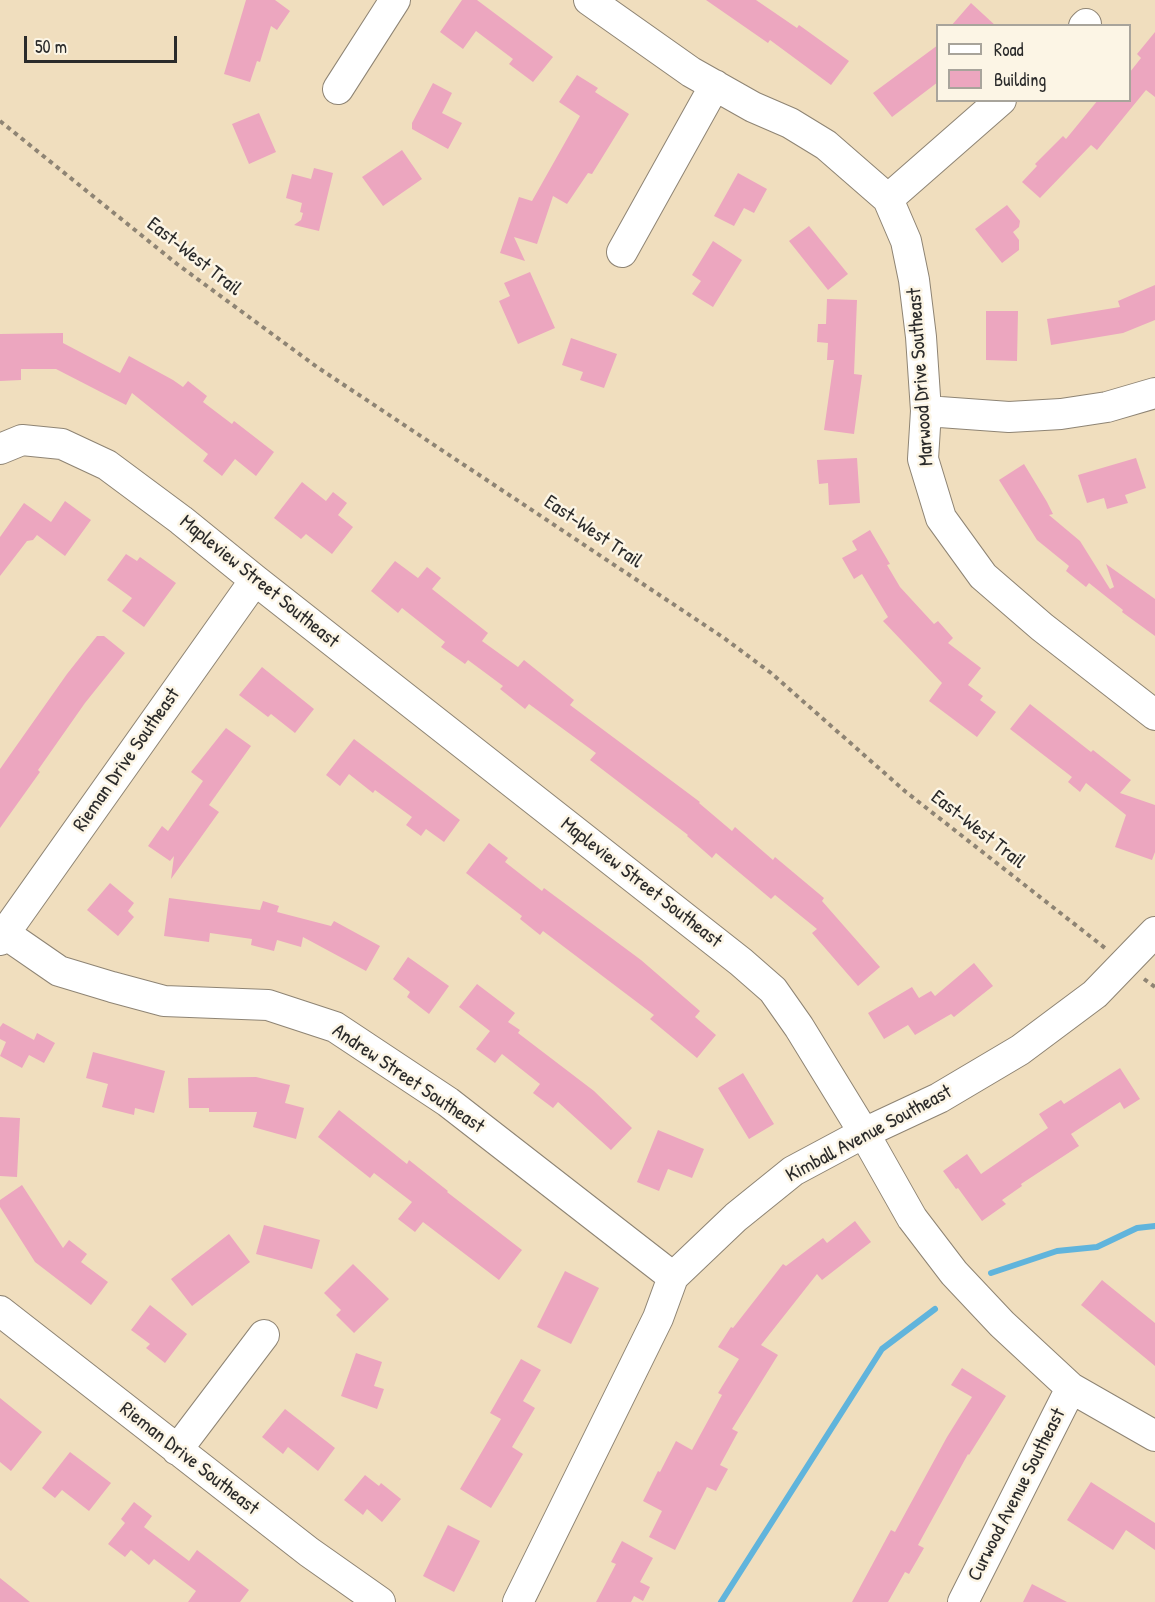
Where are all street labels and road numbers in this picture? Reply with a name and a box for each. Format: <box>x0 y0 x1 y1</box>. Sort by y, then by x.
street label: East-West Trail <box>142 213 246 301</box>
street label: Marwood Drive Southeast <box>903 287 939 467</box>
street label: East-West Trail <box>539 490 647 574</box>
street label: Mapleview Street Southeast <box>175 510 343 654</box>
street label: Rieman Drive Southeast <box>68 684 186 836</box>
street label: East-West Trail <box>926 786 1030 874</box>
street label: Mapleview Street Southeast <box>556 813 726 953</box>
street label: Andrew Street Southeast <box>327 1019 489 1139</box>
street label: Kimball Avenue Southeast <box>782 1080 956 1188</box>
street label: Rieman Drive Southeast <box>115 1397 263 1521</box>
street label: Curwood Avenue Southeast <box>963 1405 1071 1585</box>

